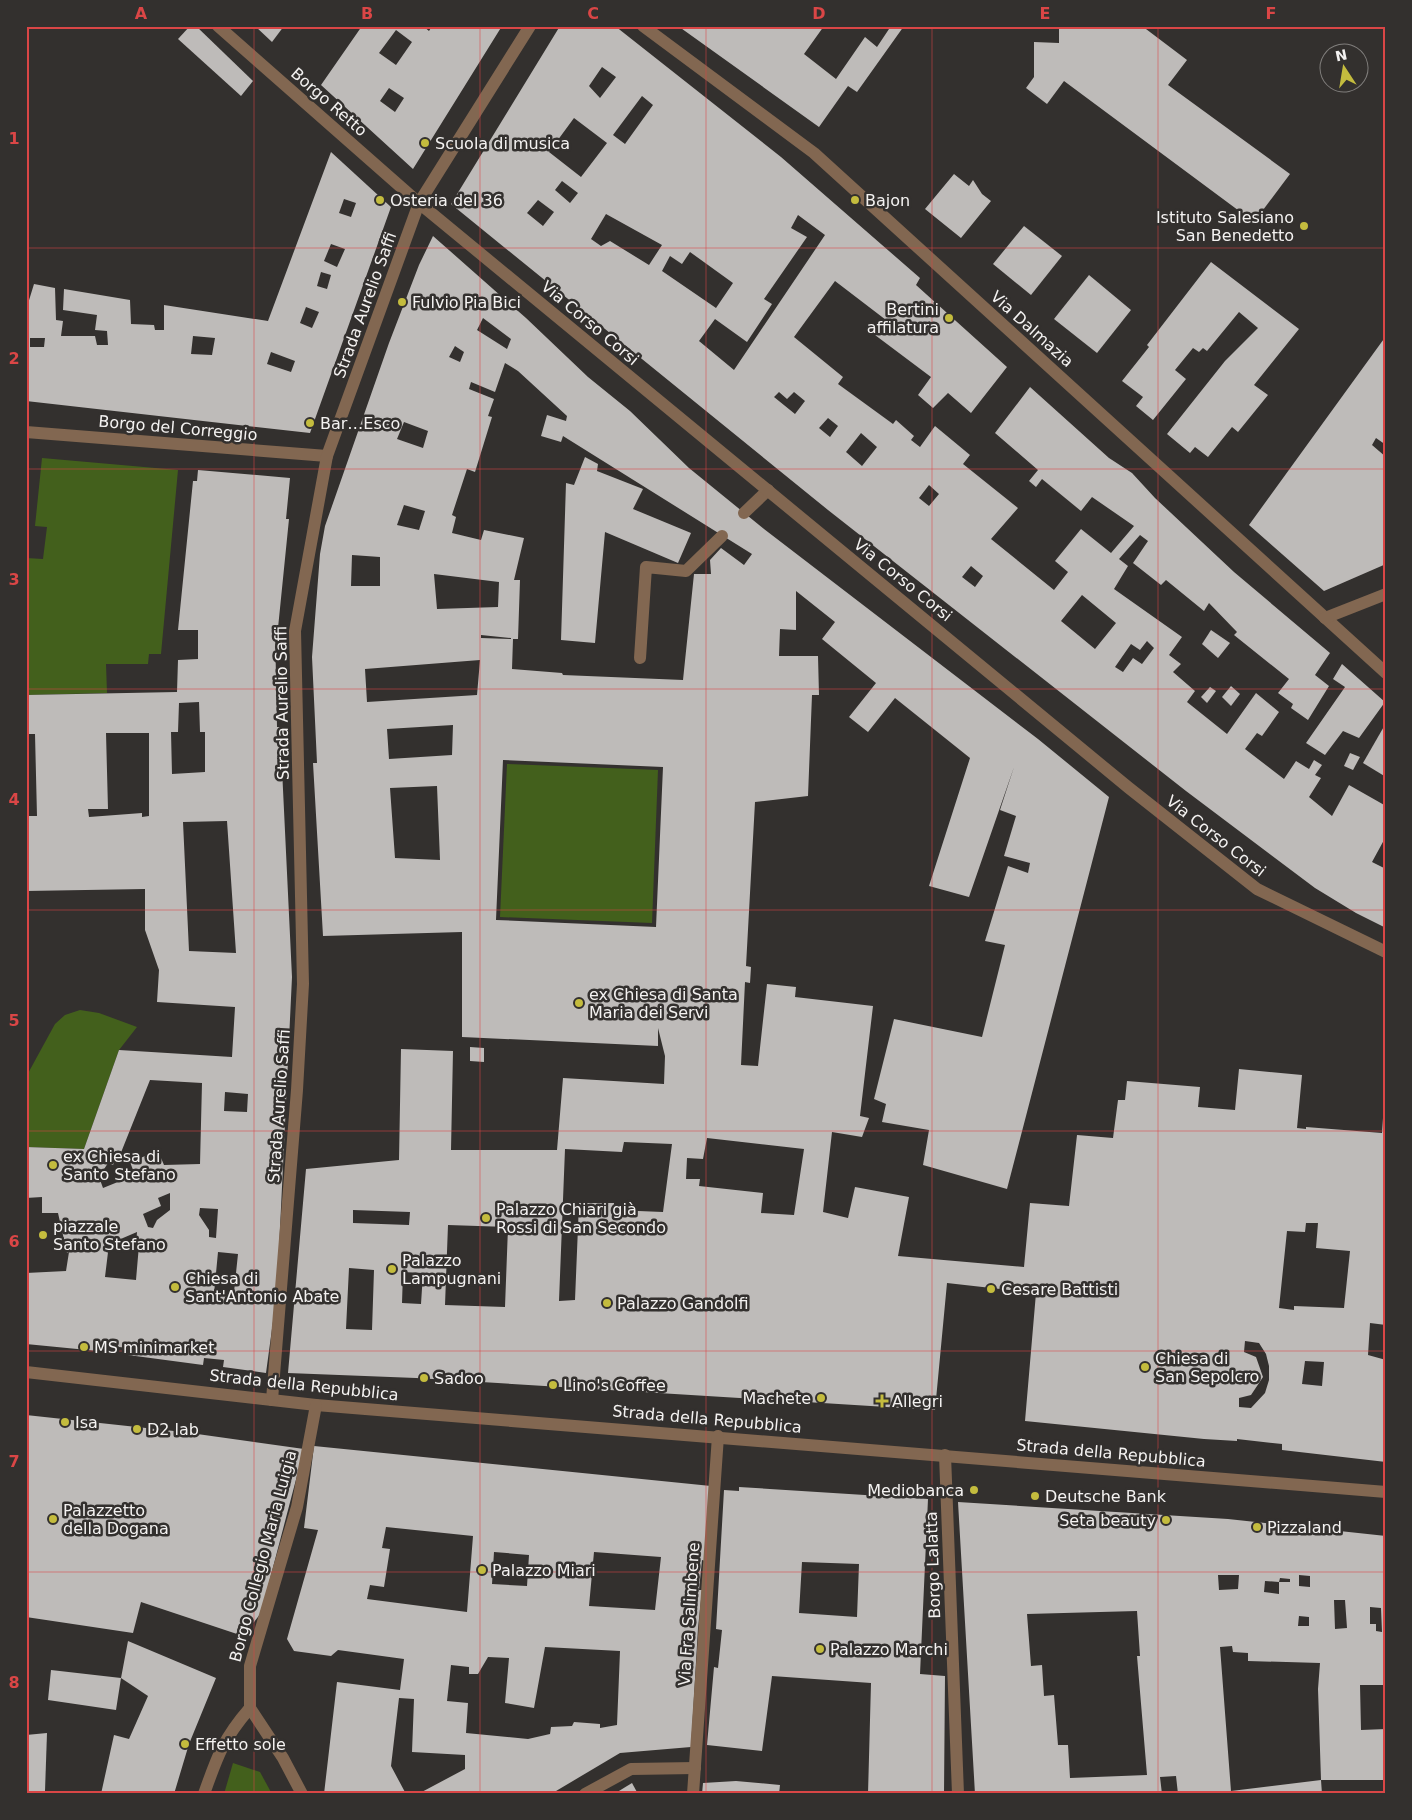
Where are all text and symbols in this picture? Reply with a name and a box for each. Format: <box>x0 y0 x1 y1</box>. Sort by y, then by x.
text: A <box>135 4 148 23</box>
text: B <box>361 4 373 23</box>
text: C <box>587 4 599 23</box>
text: D <box>812 4 826 23</box>
text: E <box>1040 4 1050 23</box>
text: F <box>1266 4 1276 23</box>
north arrow <box>1320 42 1370 92</box>
text: N <box>1334 46 1349 64</box>
street label: Borgo Retto <box>287 64 371 140</box>
text: 1 <box>8 129 20 148</box>
place label: Scuola di musica <box>435 134 570 153</box>
marker: Scuola di musica <box>419 137 431 149</box>
place label: Osteria del 36 <box>390 191 503 210</box>
place label: Bajon <box>865 191 910 210</box>
marker: Osteria del 36 <box>374 194 386 206</box>
marker: Bajon <box>849 194 861 206</box>
place label: Istituto Salesiano San Benedetto <box>1156 208 1294 245</box>
marker: Istituto Salesiano San Benedetto <box>1298 220 1310 232</box>
street label: Strada Aurelio Saffi <box>330 229 400 381</box>
street label: Via Corso Corsi <box>538 277 642 369</box>
street label: Via Dalmazia <box>987 287 1077 371</box>
place label: Fulvio Pia Bici <box>412 293 521 312</box>
marker: Fulvio Pia Bici <box>396 296 408 308</box>
place label: Bertini affilatura <box>867 300 939 337</box>
marker: Bertini affilatura <box>943 312 955 324</box>
text: 2 <box>8 349 20 368</box>
street label: Borgo del Correggio <box>98 412 258 444</box>
place label: Bar…Esco <box>320 414 400 433</box>
marker: Bar…Esco <box>304 417 316 429</box>
street label: Via Corso Corsi <box>850 535 956 625</box>
text: 3 <box>8 570 20 589</box>
street label: Strada Aurelio Saffi <box>271 626 293 780</box>
text: 4 <box>8 790 20 809</box>
street label: Via Corso Corsi <box>1162 791 1270 881</box>
place label: ex Chiesa di Santa Maria dei Servi <box>589 985 738 1022</box>
marker: ex Chiesa di Santa Maria dei Servi <box>573 997 585 1009</box>
text: 5 <box>8 1011 20 1030</box>
street label: Strada Aurelio Saffi <box>264 1028 294 1184</box>
place label: ex Chiesa di Santo Stefano <box>63 1147 176 1184</box>
marker: ex Chiesa di Santo Stefano <box>47 1159 59 1171</box>
place label: Palazzo Chiari già Rossi di San Secondo <box>496 1200 666 1237</box>
marker: Palazzo Chiari già Rossi di San Secondo <box>480 1212 492 1224</box>
place label: piazzale Santo Stefano <box>53 1217 166 1254</box>
marker: piazzale Santo Stefano <box>37 1229 49 1241</box>
text: 6 <box>8 1232 20 1251</box>
place label: Palazzo Lampugnani <box>402 1251 501 1288</box>
marker: Palazzo Lampugnani <box>386 1263 398 1275</box>
place label: Chiesa di Sant'Antonio Abate <box>185 1269 339 1306</box>
place label: Cesare Battisti <box>1001 1280 1118 1299</box>
marker: Chiesa di Sant'Antonio Abate <box>169 1281 181 1293</box>
marker: Cesare Battisti <box>985 1283 997 1295</box>
place label: Palazzo Gandolfi <box>617 1294 748 1313</box>
marker: Palazzo Gandolfi <box>601 1297 613 1309</box>
place label: MS minimarket <box>94 1338 214 1357</box>
marker: MS minimarket <box>78 1341 90 1353</box>
place label: Chiesa di San Sepolcro <box>1155 1349 1259 1386</box>
marker: Chiesa di San Sepolcro <box>1139 1361 1151 1373</box>
street label: Strada della Repubblica <box>209 1366 399 1404</box>
place label: Sadoo <box>434 1369 484 1388</box>
marker: Sadoo <box>418 1372 430 1384</box>
place label: Lino's Coffee <box>563 1376 666 1395</box>
marker: Lino's Coffee <box>547 1379 559 1391</box>
place label: Machete <box>742 1389 811 1408</box>
marker: Machete <box>815 1392 827 1404</box>
place label: Allegri <box>892 1392 943 1411</box>
marker: Allegri <box>876 1395 888 1407</box>
street label: Strada della Repubblica <box>612 1401 802 1437</box>
place label: Isa <box>75 1413 98 1432</box>
marker: Isa <box>59 1416 71 1428</box>
place label: D2 lab <box>147 1420 199 1439</box>
marker: D2 lab <box>131 1423 143 1435</box>
street label: Strada della Repubblica <box>1016 1435 1206 1471</box>
street label: Borgo Collegio Maria Luigia <box>226 1448 300 1664</box>
text: 7 <box>8 1452 20 1471</box>
place label: Mediobanca <box>867 1481 964 1500</box>
marker: Mediobanca <box>968 1484 980 1496</box>
place label: Deutsche Bank <box>1045 1487 1167 1506</box>
marker: Deutsche Bank <box>1029 1490 1041 1502</box>
place label: Palazzetto della Dogana <box>63 1501 169 1538</box>
street label: Borgo Lalatta <box>922 1511 944 1619</box>
place label: Seta beauty <box>1059 1511 1156 1530</box>
marker: Palazzetto della Dogana <box>47 1513 59 1525</box>
marker: Seta beauty <box>1160 1514 1172 1526</box>
place label: Pizzaland <box>1267 1518 1342 1537</box>
marker: Pizzaland <box>1251 1521 1263 1533</box>
street label: Via Fra Salimbene <box>675 1542 703 1686</box>
place label: Palazzo Miari <box>492 1561 596 1580</box>
marker: Palazzo Miari <box>476 1564 488 1576</box>
place label: Palazzo Marchi <box>830 1640 948 1659</box>
marker: Palazzo Marchi <box>814 1643 826 1655</box>
text: 8 <box>8 1673 20 1692</box>
place label: Effetto sole <box>195 1735 286 1754</box>
marker: Effetto sole <box>179 1738 191 1750</box>

